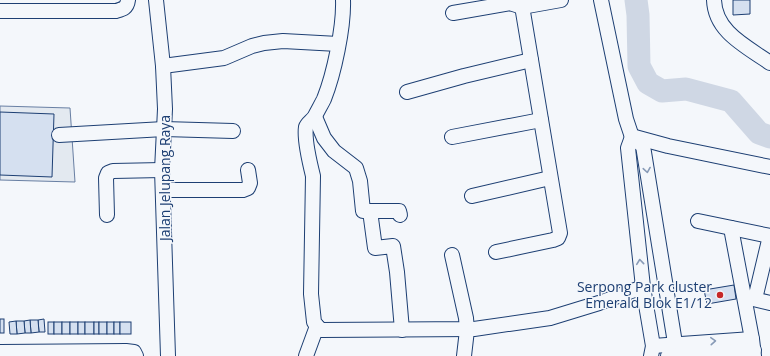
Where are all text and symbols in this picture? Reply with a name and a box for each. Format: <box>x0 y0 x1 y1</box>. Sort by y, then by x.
street label: Jalan Jelupang Raya <box>155 115 174 243</box>
one-way arrow <box>642 167 651 174</box>
one-way arrow <box>636 259 645 265</box>
place label: Serpong Park cluster Emerald Blok E1/12 <box>577 277 712 312</box>
marker: Serpong Park cluster Emerald Blok E1/12 <box>715 290 725 300</box>
one-way arrow <box>710 337 716 345</box>

